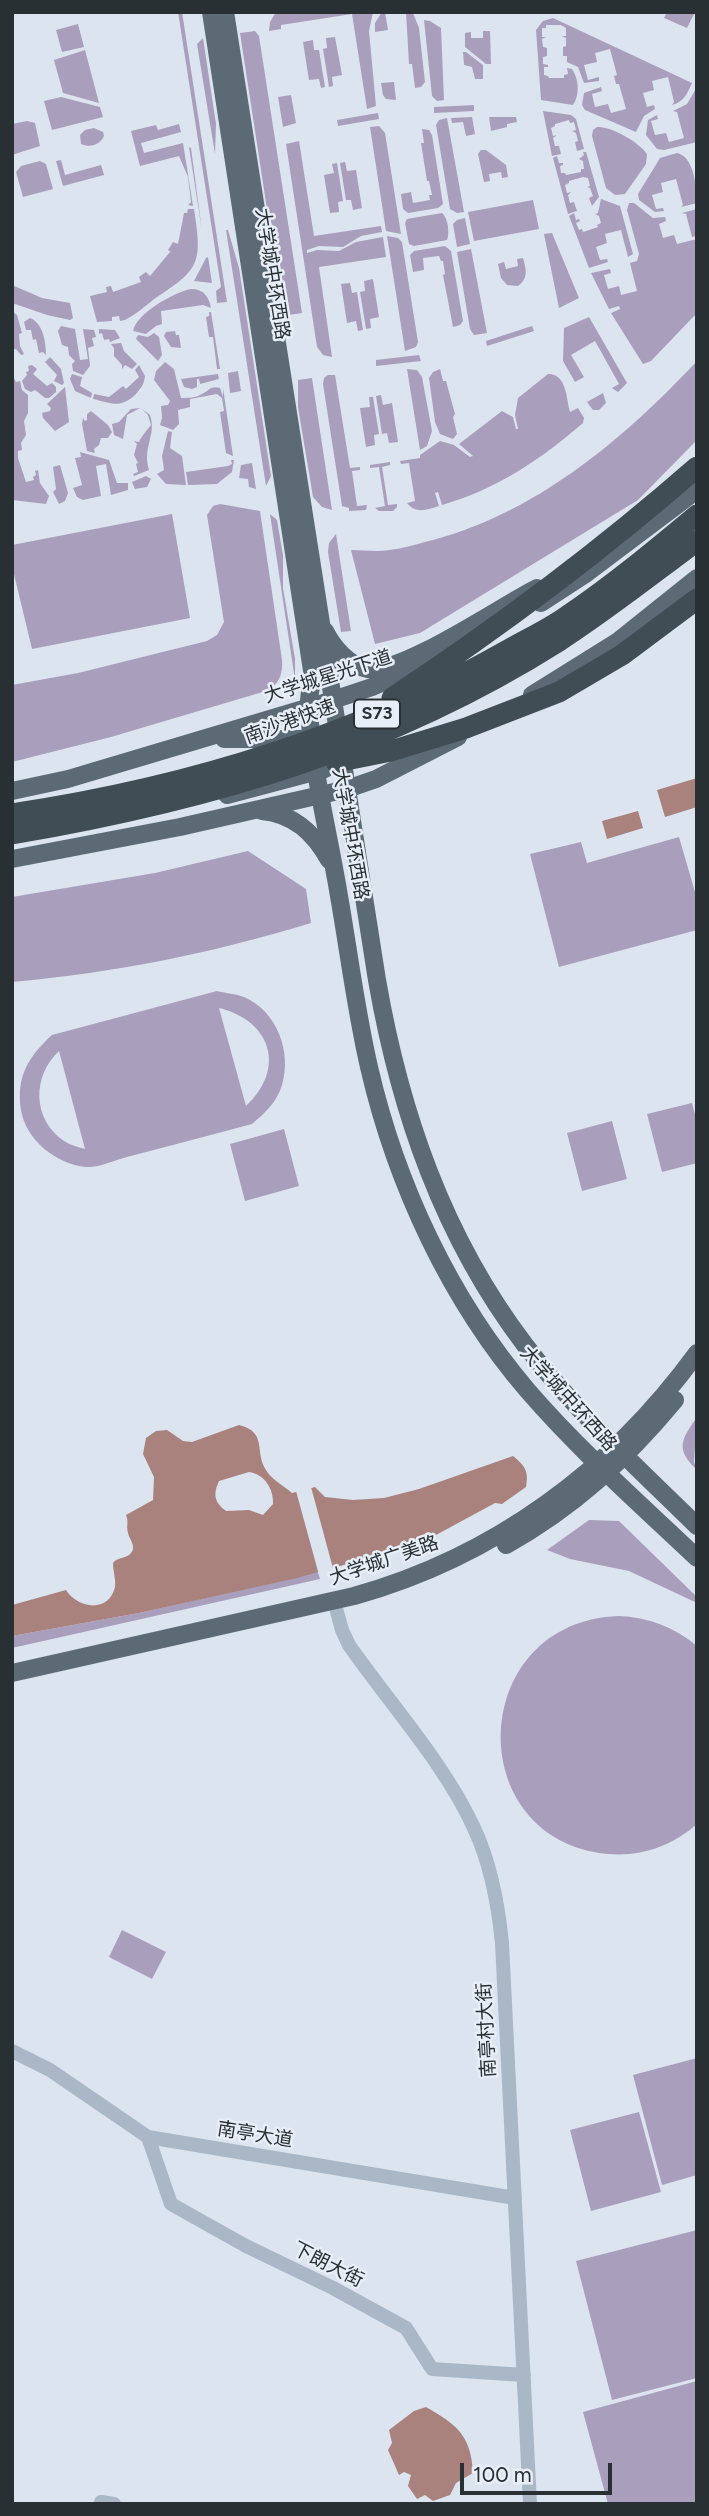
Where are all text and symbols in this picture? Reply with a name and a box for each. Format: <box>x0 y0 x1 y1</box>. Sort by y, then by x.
street label: 大学城中环西路 <box>250 207 294 341</box>
street label: 大学城星光下道 <box>261 646 395 708</box>
street label: 南沙港快速 <box>241 695 339 749</box>
road number: S73 <box>354 700 400 728</box>
street label: 大学城中环西路 <box>327 767 373 901</box>
street label: 大学城中环西路 <box>515 1342 621 1456</box>
street label: 大学城广美路 <box>326 1532 442 1590</box>
street label: 南亭村大街 <box>473 1982 501 2078</box>
street label: 南亭大道 <box>216 2118 294 2152</box>
street label: 下朗大街 <box>289 2238 367 2292</box>
scale bar <box>464 2450 616 2494</box>
text: 100 m <box>473 2462 532 2487</box>

